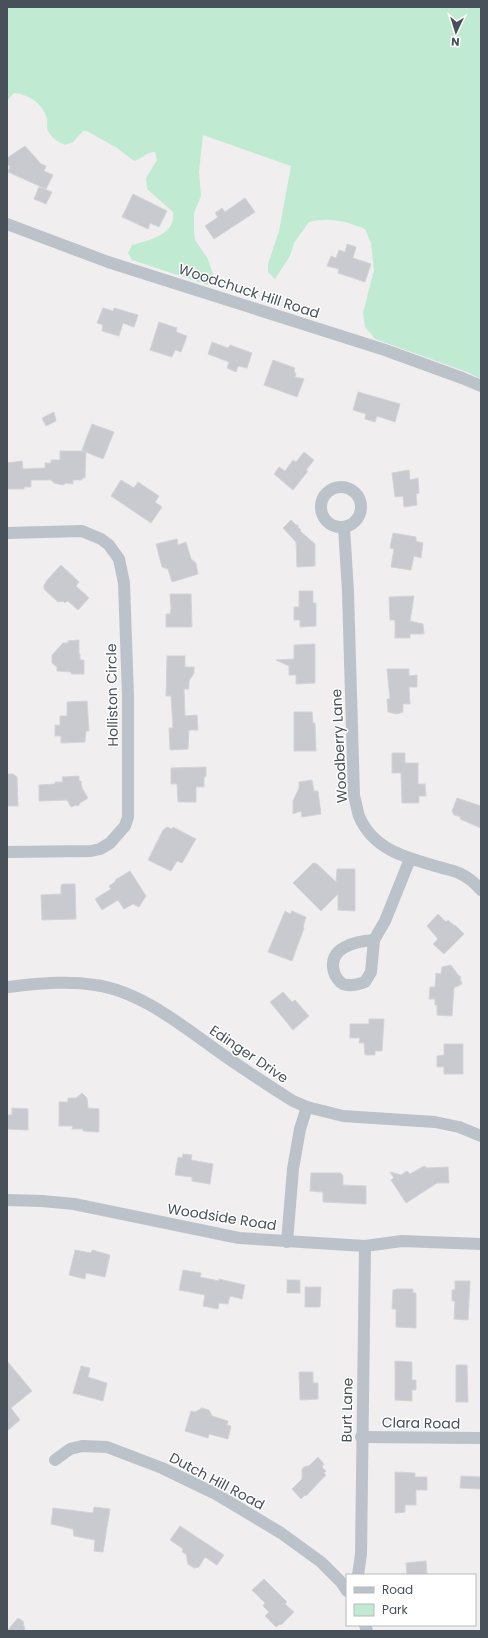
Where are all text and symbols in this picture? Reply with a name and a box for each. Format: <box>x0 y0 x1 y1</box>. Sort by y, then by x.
north arrow <box>436 12 476 52</box>
text: N <box>451 34 460 50</box>
street label: Woodchuck Hill Road <box>176 259 322 323</box>
street label: Holliston Circle <box>101 643 123 747</box>
street label: Woodberry Lane <box>326 688 352 804</box>
street label: Edinger Drive <box>206 1020 293 1088</box>
street label: Woodside Road <box>166 1199 278 1235</box>
street label: Burt Lane <box>336 1377 358 1443</box>
street label: Clara Road <box>382 1412 460 1434</box>
street label: Dutch Hill Road <box>166 1447 268 1515</box>
legend <box>346 1574 476 1626</box>
text: Road <box>382 1581 413 1598</box>
text: Park <box>382 1601 409 1618</box>

